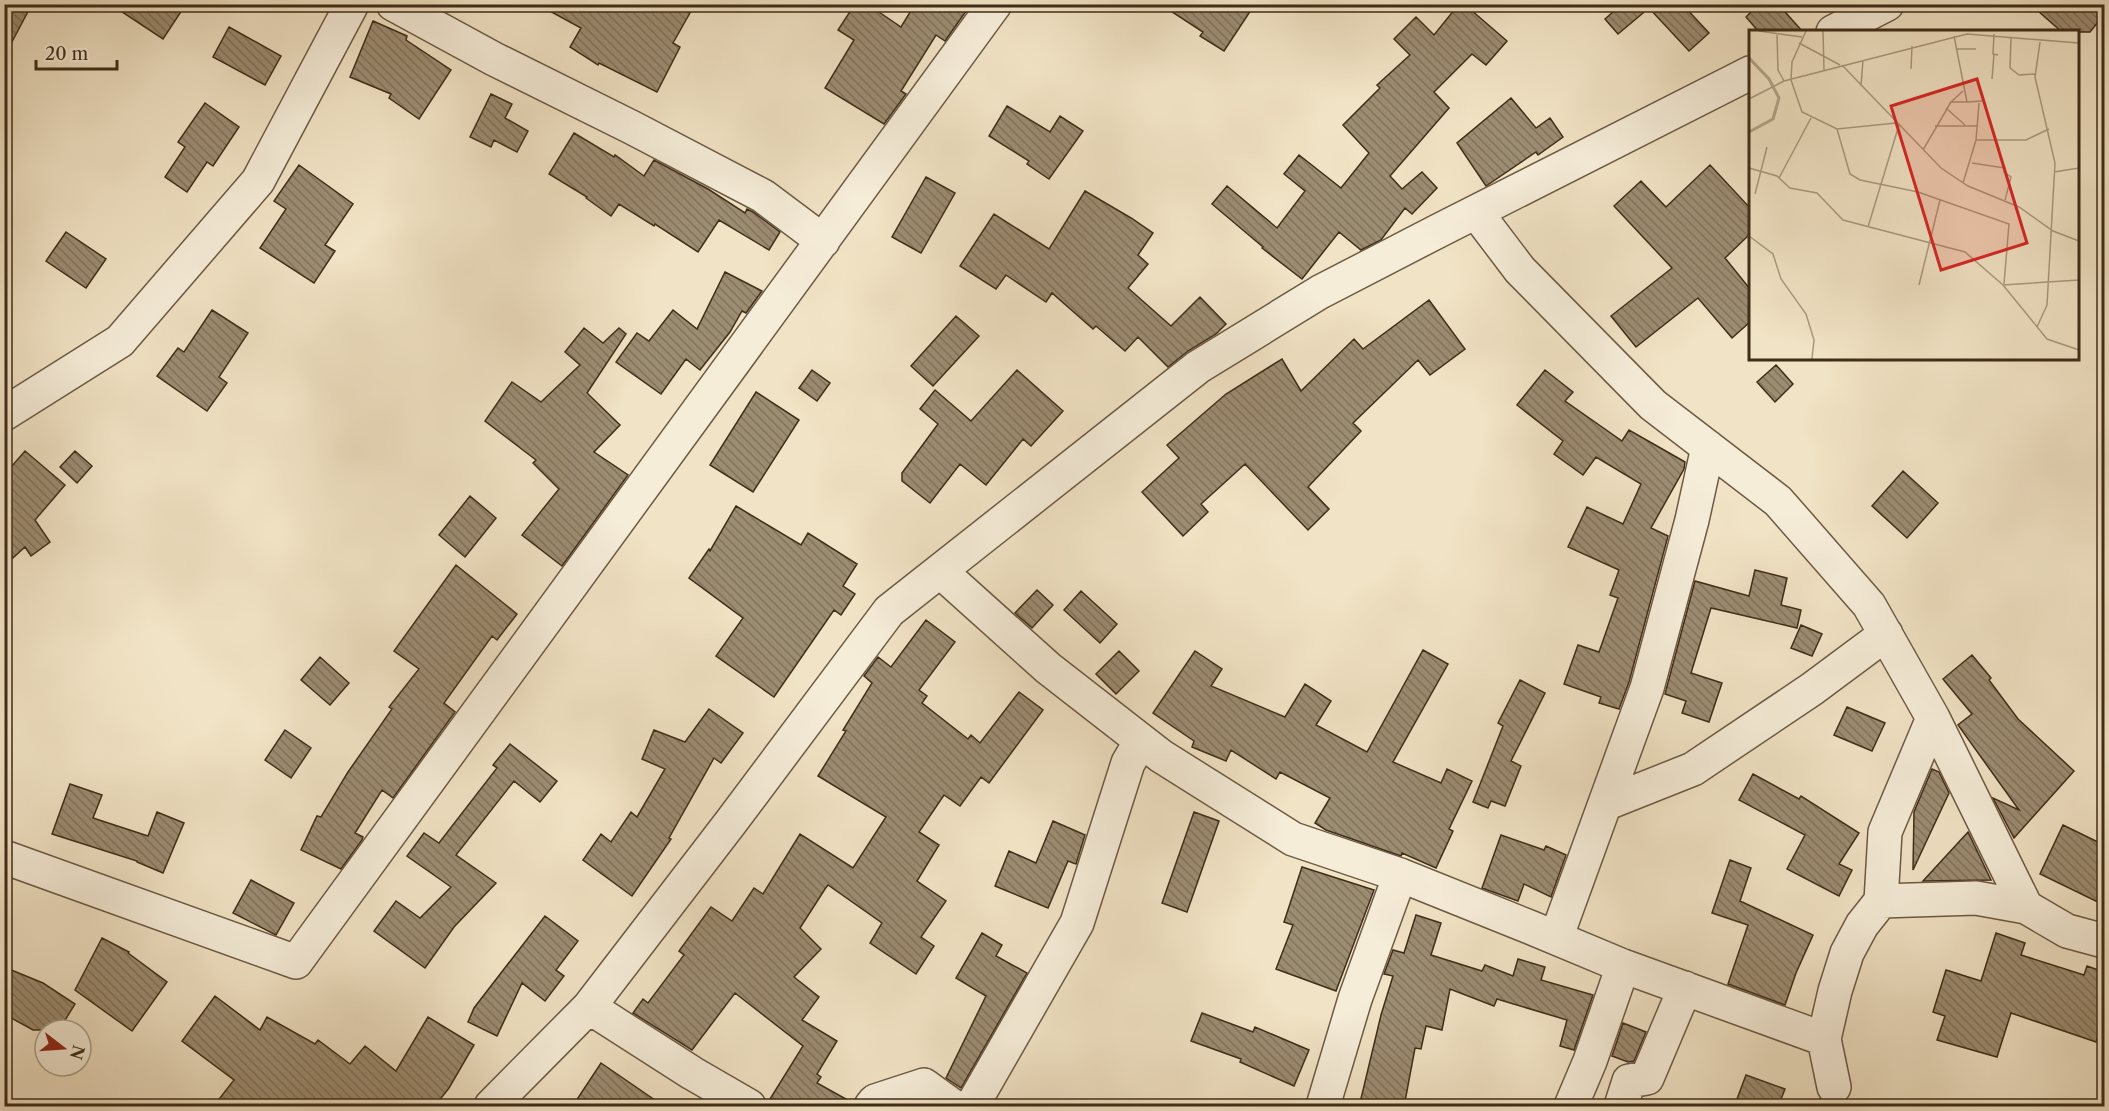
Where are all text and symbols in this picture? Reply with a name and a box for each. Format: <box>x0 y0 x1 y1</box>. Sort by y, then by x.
inset map <box>1749 30 2079 360</box>
scale bar <box>36 33 117 71</box>
text: 20 m <box>45 43 89 65</box>
north arrow <box>33 1018 93 1078</box>
text: N <box>66 1043 89 1062</box>

